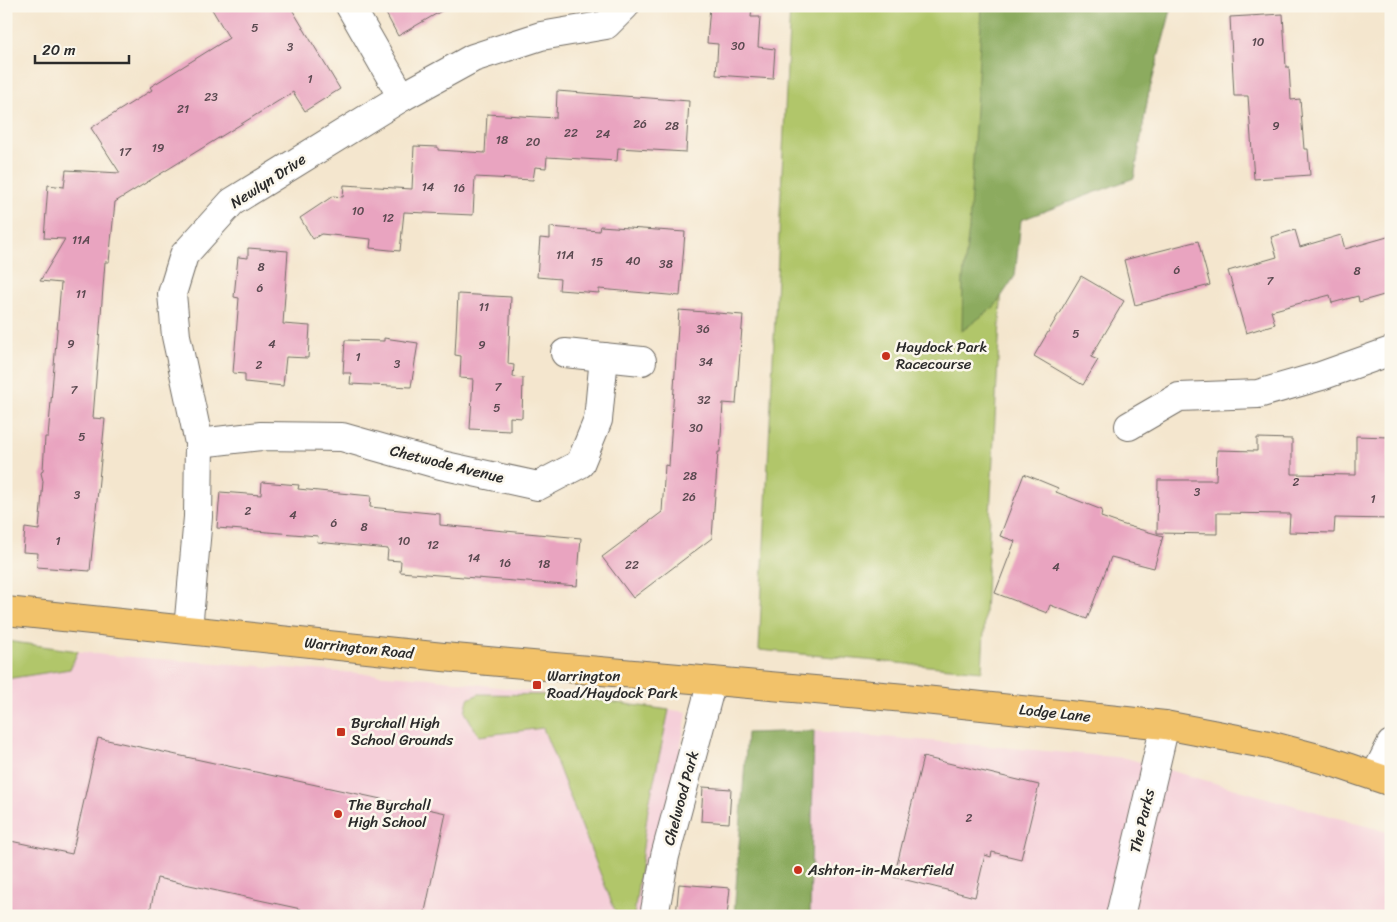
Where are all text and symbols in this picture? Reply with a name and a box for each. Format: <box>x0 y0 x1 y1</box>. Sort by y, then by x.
house number: 5 <box>251 17 259 39</box>
house number: 10 <box>1252 31 1265 53</box>
scale bar <box>35 32 129 64</box>
house number: 30 <box>731 35 745 57</box>
house number: 3 <box>287 36 294 58</box>
text: 20 m <box>42 37 76 63</box>
house number: 1 <box>307 68 313 90</box>
house number: 23 <box>204 86 218 108</box>
house number: 21 <box>177 98 189 120</box>
house number: 26 <box>633 113 647 135</box>
house number: 28 <box>665 115 679 137</box>
house number: 9 <box>1272 115 1280 137</box>
house number: 22 <box>564 122 578 144</box>
house number: 24 <box>596 123 611 145</box>
house number: 18 <box>496 129 508 151</box>
house number: 20 <box>526 131 541 153</box>
house number: 19 <box>152 137 164 159</box>
house number: 17 <box>119 141 132 163</box>
street label: Newlyn Drive <box>225 146 312 215</box>
house number: 14 <box>422 176 435 198</box>
house number: 16 <box>453 177 465 199</box>
house number: 10 <box>352 200 365 222</box>
house number: 12 <box>382 207 394 229</box>
house number: 11A <box>72 229 90 251</box>
house number: 11A <box>556 244 574 266</box>
house number: 40 <box>625 250 641 272</box>
house number: 15 <box>591 251 603 273</box>
house number: 38 <box>659 253 673 275</box>
house number: 8 <box>257 256 265 278</box>
house number: 6 <box>1174 259 1181 281</box>
house number: 8 <box>1353 260 1361 282</box>
house number: 7 <box>1267 270 1275 292</box>
house number: 6 <box>257 277 264 299</box>
house number: 11 <box>76 283 86 305</box>
house number: 11 <box>479 296 489 318</box>
house number: 36 <box>696 318 710 340</box>
house number: 5 <box>1072 323 1080 345</box>
house number: 9 <box>67 333 75 355</box>
house number: 4 <box>268 333 276 355</box>
house number: 9 <box>478 334 486 356</box>
place label: Haydock Park Racecourse <box>896 334 988 377</box>
house number: 1 <box>355 346 361 368</box>
marker: Haydock Park Racecourse <box>880 350 892 362</box>
house number: 34 <box>699 351 714 373</box>
house number: 3 <box>394 353 401 375</box>
house number: 2 <box>256 354 263 376</box>
house number: 7 <box>495 376 503 398</box>
house number: 7 <box>71 379 79 401</box>
house number: 32 <box>697 389 711 411</box>
house number: 5 <box>493 397 501 419</box>
house number: 30 <box>689 417 703 439</box>
house number: 5 <box>78 426 86 448</box>
street label: Chetwode Avenue <box>387 437 507 491</box>
house number: 28 <box>683 465 697 487</box>
house number: 2 <box>1293 471 1300 493</box>
house number: 3 <box>1194 481 1201 503</box>
house number: 3 <box>74 484 81 506</box>
house number: 26 <box>682 486 696 508</box>
house number: 1 <box>1370 488 1376 510</box>
house number: 2 <box>245 500 252 522</box>
house number: 4 <box>289 504 297 526</box>
house number: 6 <box>331 512 338 534</box>
house number: 8 <box>360 516 368 538</box>
house number: 1 <box>55 530 61 552</box>
house number: 10 <box>398 530 411 552</box>
house number: 12 <box>427 534 439 556</box>
house number: 14 <box>468 547 481 569</box>
house number: 16 <box>499 552 511 574</box>
house number: 18 <box>538 553 550 575</box>
house number: 22 <box>625 554 639 576</box>
house number: 4 <box>1052 556 1060 578</box>
street label: Warrington Road <box>303 629 416 667</box>
place label: Warrington Road/Haydock Park <box>547 663 678 706</box>
marker: Warrington Road/Haydock Park <box>531 679 543 691</box>
street label: Lodge Lane <box>1018 696 1092 730</box>
place label: Byrchall High School Grounds <box>351 710 453 753</box>
marker: Byrchall High School Grounds <box>335 726 347 738</box>
street label: Chelwood Park <box>656 748 706 848</box>
street label: The Parks <box>1122 786 1162 856</box>
place label: The Byrchall High School <box>348 792 432 835</box>
house number: 2 <box>966 807 973 829</box>
marker: The Byrchall High School <box>332 808 344 820</box>
place label: Ashton-in-Makerfield <box>807 857 954 883</box>
marker: Ashton-in-Makerfield <box>792 864 804 876</box>

